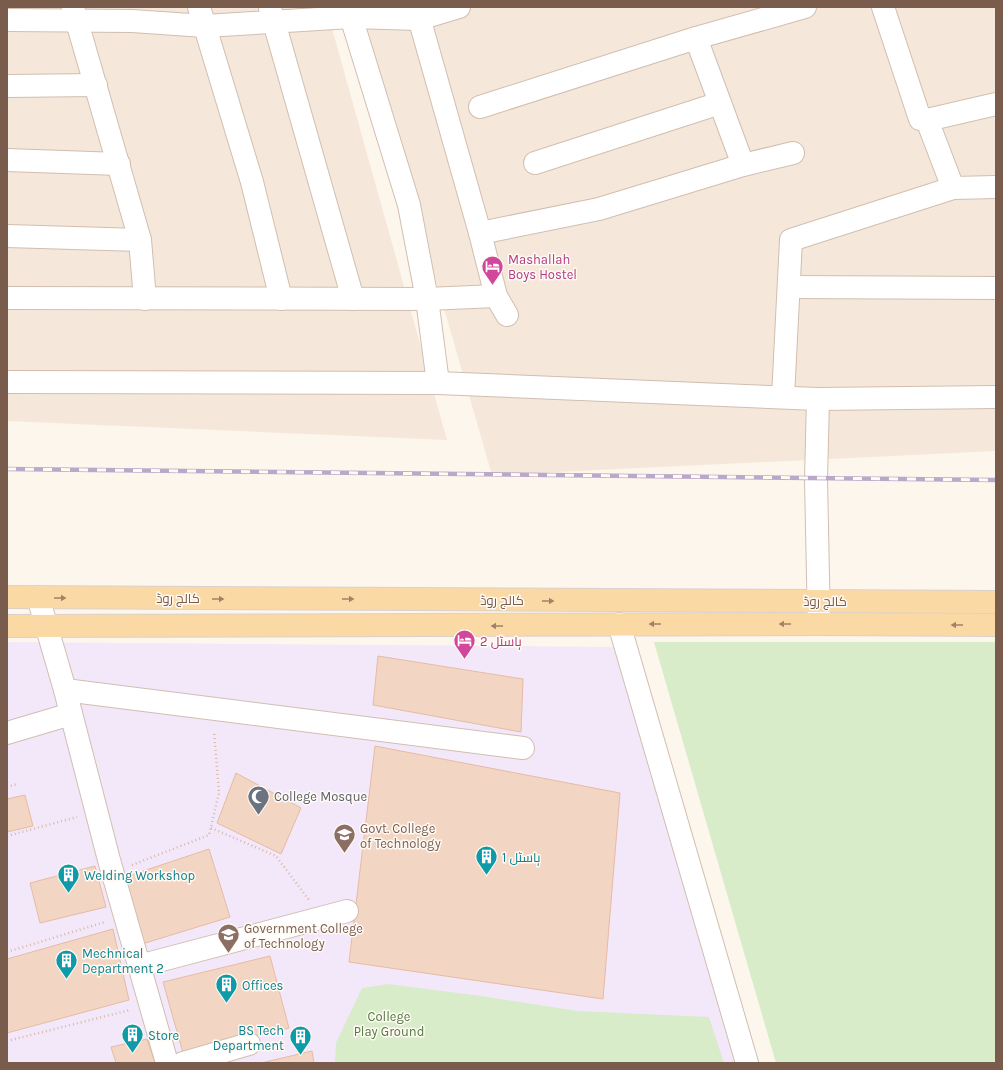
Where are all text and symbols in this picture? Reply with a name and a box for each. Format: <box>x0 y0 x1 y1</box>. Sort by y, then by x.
place label: Mashallah Boys Hostel <box>508 252 577 282</box>
hotel icon: Mashallah Boys Hostel <box>480 253 506 286</box>
street label: کالج روڈ <box>156 591 200 607</box>
street label: کالج روڈ <box>480 593 524 609</box>
street label: کالج روڈ <box>803 594 847 610</box>
one-way arrow <box>54 595 67 601</box>
one-way arrow <box>212 596 225 602</box>
one-way arrow <box>342 596 355 602</box>
one-way arrow <box>542 598 555 604</box>
one-way arrow <box>648 621 661 627</box>
one-way arrow <box>778 621 791 627</box>
one-way arrow <box>950 622 963 628</box>
one-way arrow <box>490 623 503 629</box>
hotel icon: ہاسٹل 2 <box>451 628 477 661</box>
place label: ہاسٹل 2 <box>480 634 522 650</box>
mosque icon: College Mosque <box>246 783 272 816</box>
place label: College Mosque <box>274 789 368 805</box>
place label: Govt. College of Technology <box>360 821 441 851</box>
school or university icon: Govt. College of Technology <box>332 822 358 855</box>
building icon: ہاسٹل 1 <box>473 844 499 877</box>
place label: ہاسٹل 1 <box>502 850 540 866</box>
building icon: Welding Workshop <box>55 862 81 895</box>
place label: Welding Workshop <box>84 868 195 883</box>
place label: Government College of Technology <box>244 921 363 951</box>
school or university icon: Government College of Technology <box>216 922 242 955</box>
place label: Mechnical Department 2 <box>82 946 164 976</box>
building icon: Mechnical Department 2 <box>53 947 79 980</box>
building icon: Offices <box>213 972 239 1005</box>
place label: Offices <box>242 978 284 993</box>
park label: College Play Ground <box>354 1009 424 1039</box>
building icon: Store <box>120 1022 146 1055</box>
place label: BS Tech Department <box>213 1023 284 1053</box>
building icon: BS Tech Department <box>287 1024 313 1057</box>
place label: Store <box>148 1028 180 1043</box>

